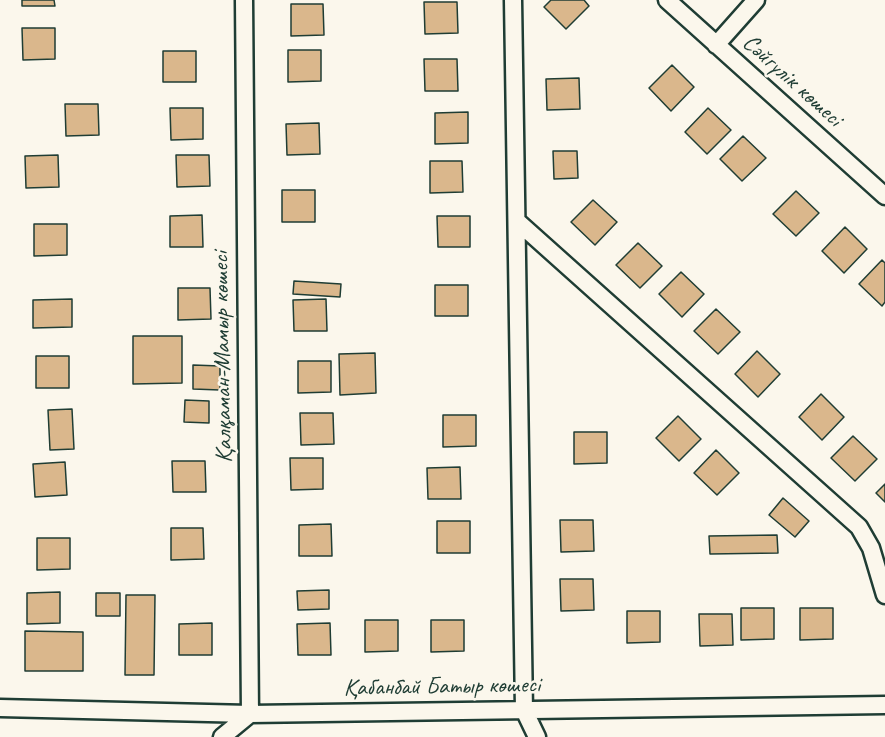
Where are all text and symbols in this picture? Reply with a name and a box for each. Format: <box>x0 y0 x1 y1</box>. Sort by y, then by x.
street label: Сәйгүлік көшесі <box>736 29 848 133</box>
street label: Қалқаман-Мамыр көшесі <box>207 251 239 463</box>
street label: Қабанбай Батыр көшесі <box>343 671 541 703</box>

